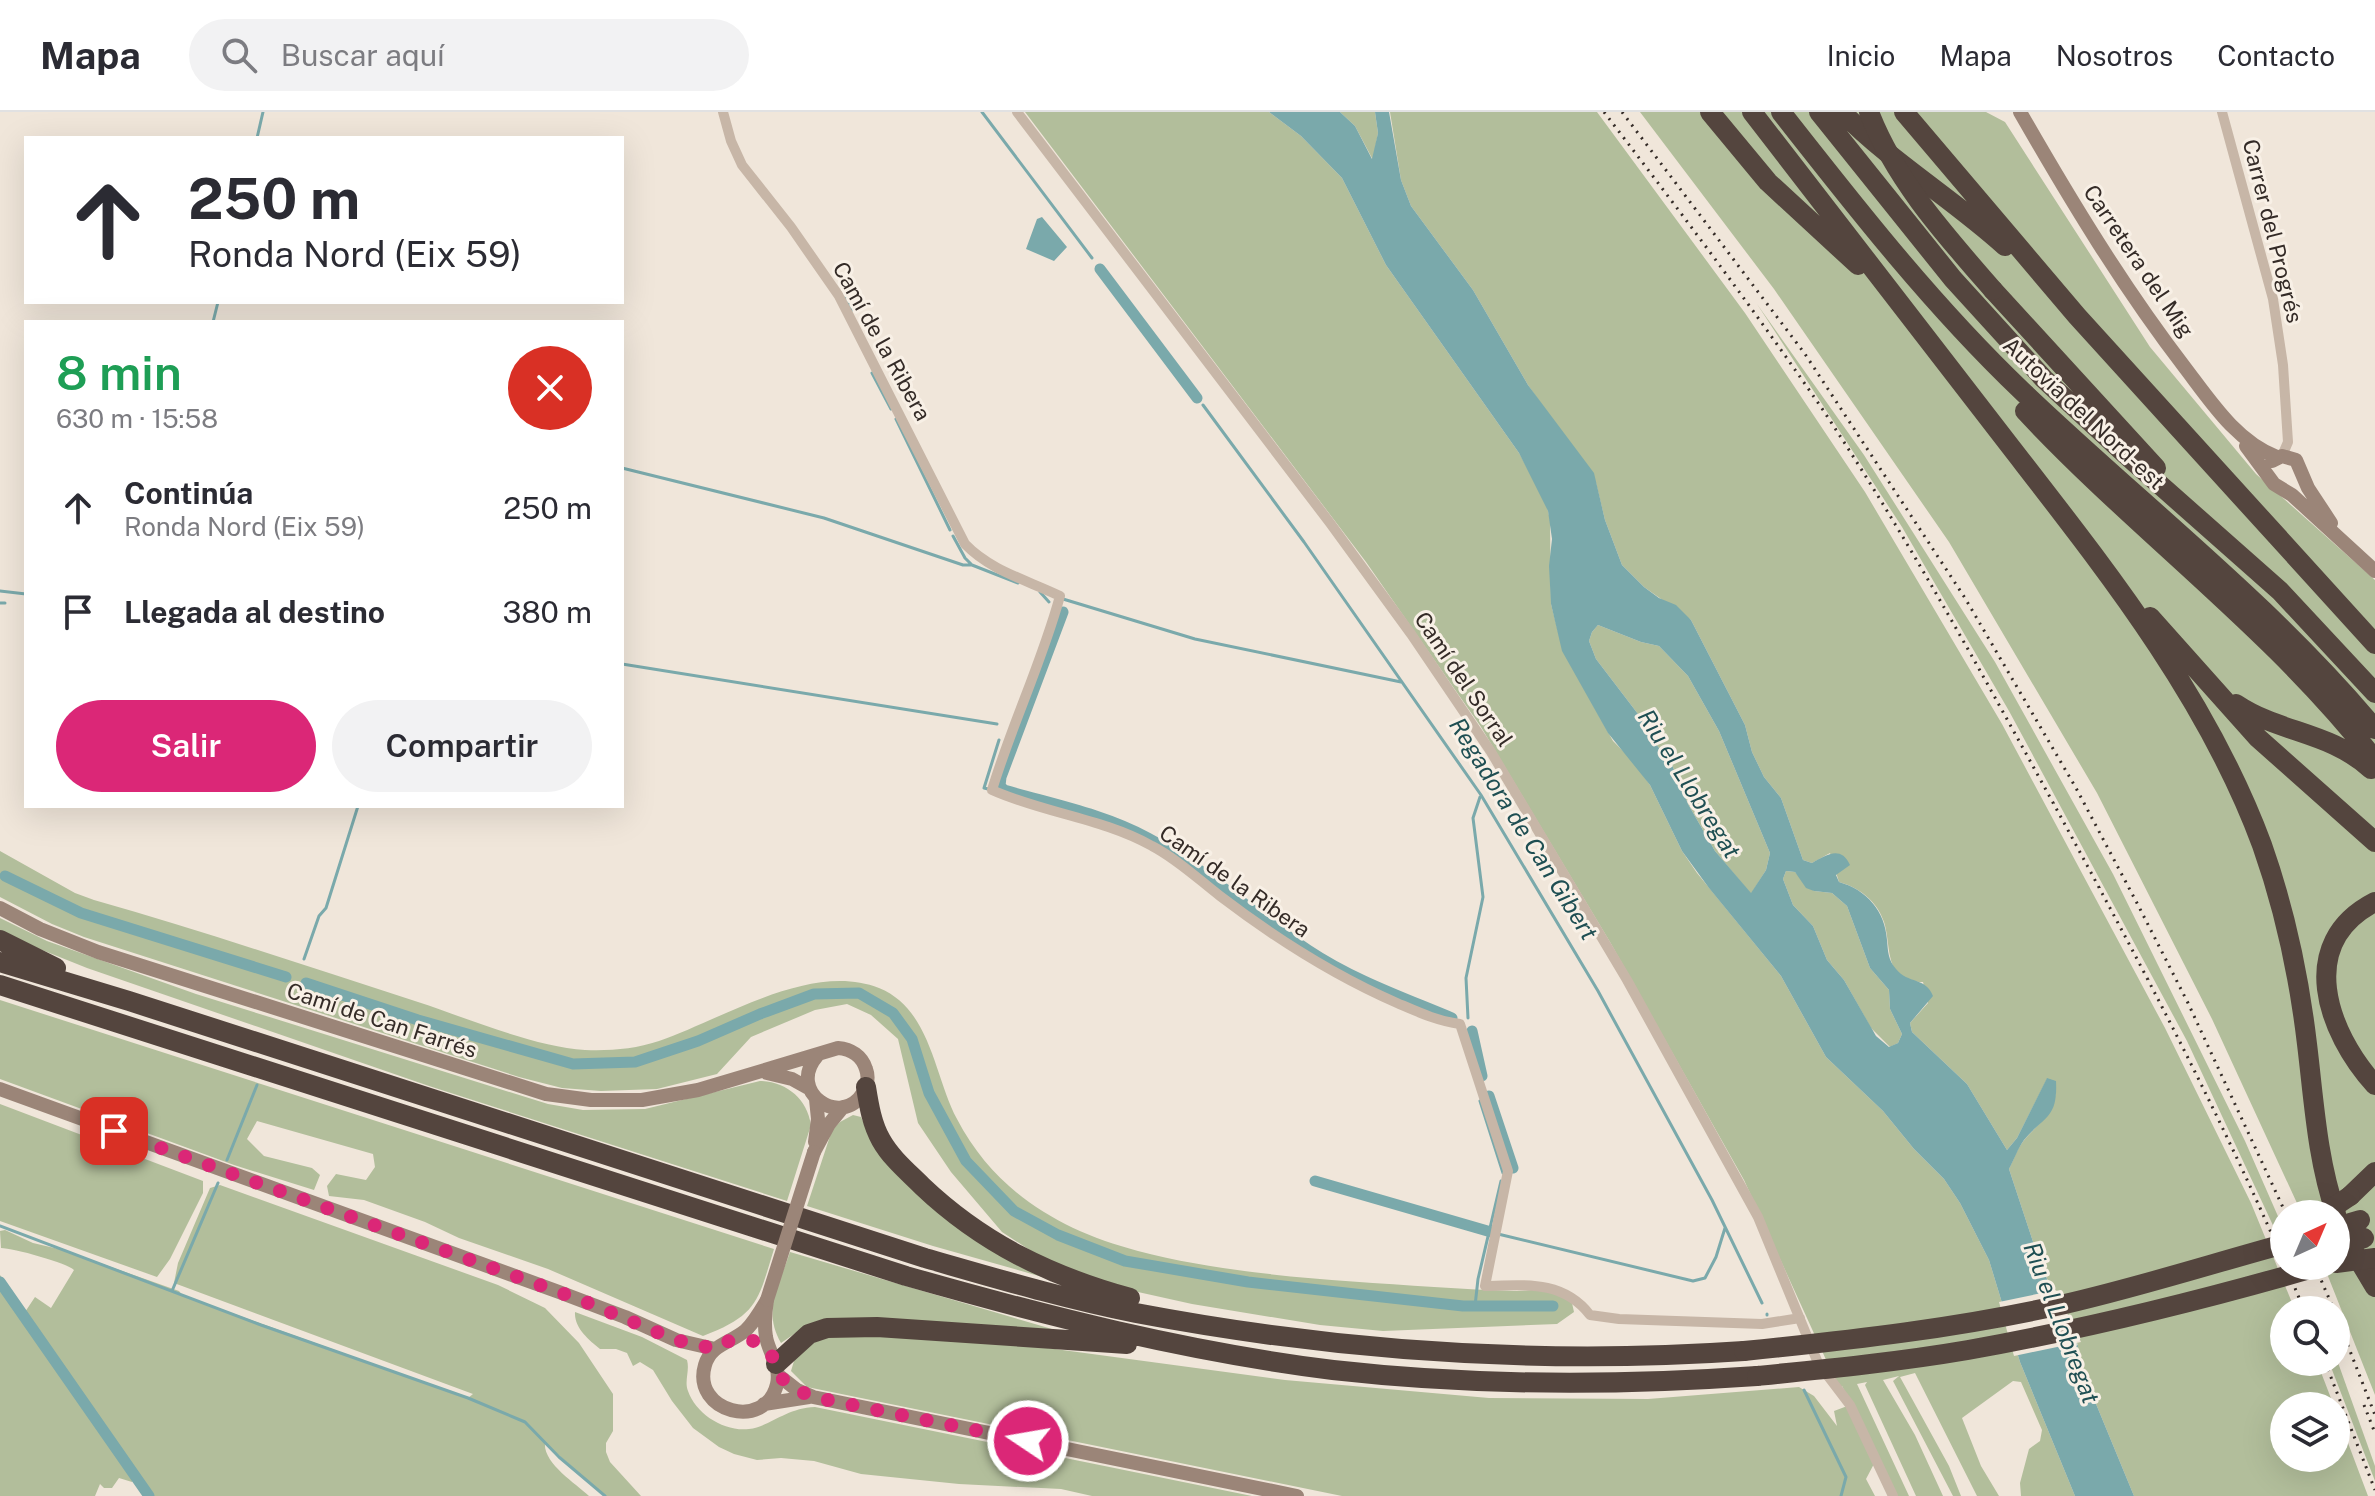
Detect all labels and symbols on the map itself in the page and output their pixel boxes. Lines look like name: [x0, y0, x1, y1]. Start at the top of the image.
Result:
street label: Carrer del Progrés: [2238, 136, 2308, 326]
street label: Carretera del Mig: [2078, 180, 2200, 342]
street label: Camí de la Ribera: [828, 257, 936, 425]
street label: Autovia del Nord-est: [1998, 332, 2170, 494]
street label: Camí del Sorral: [1409, 607, 1519, 751]
water label: Riu el Llobregat: [1633, 704, 1747, 863]
water label: Regadora de Can Gibert: [1444, 712, 1604, 945]
street label: Camí de la Ribera: [1155, 819, 1315, 943]
street label: Camí de Can Farrés: [284, 977, 480, 1063]
pin: [80, 1097, 148, 1165]
north arrow: [2270, 1200, 2350, 1280]
water label: Riu el Llobregat: [2018, 1238, 2106, 1407]
position arrow: [986, 1399, 1070, 1483]

